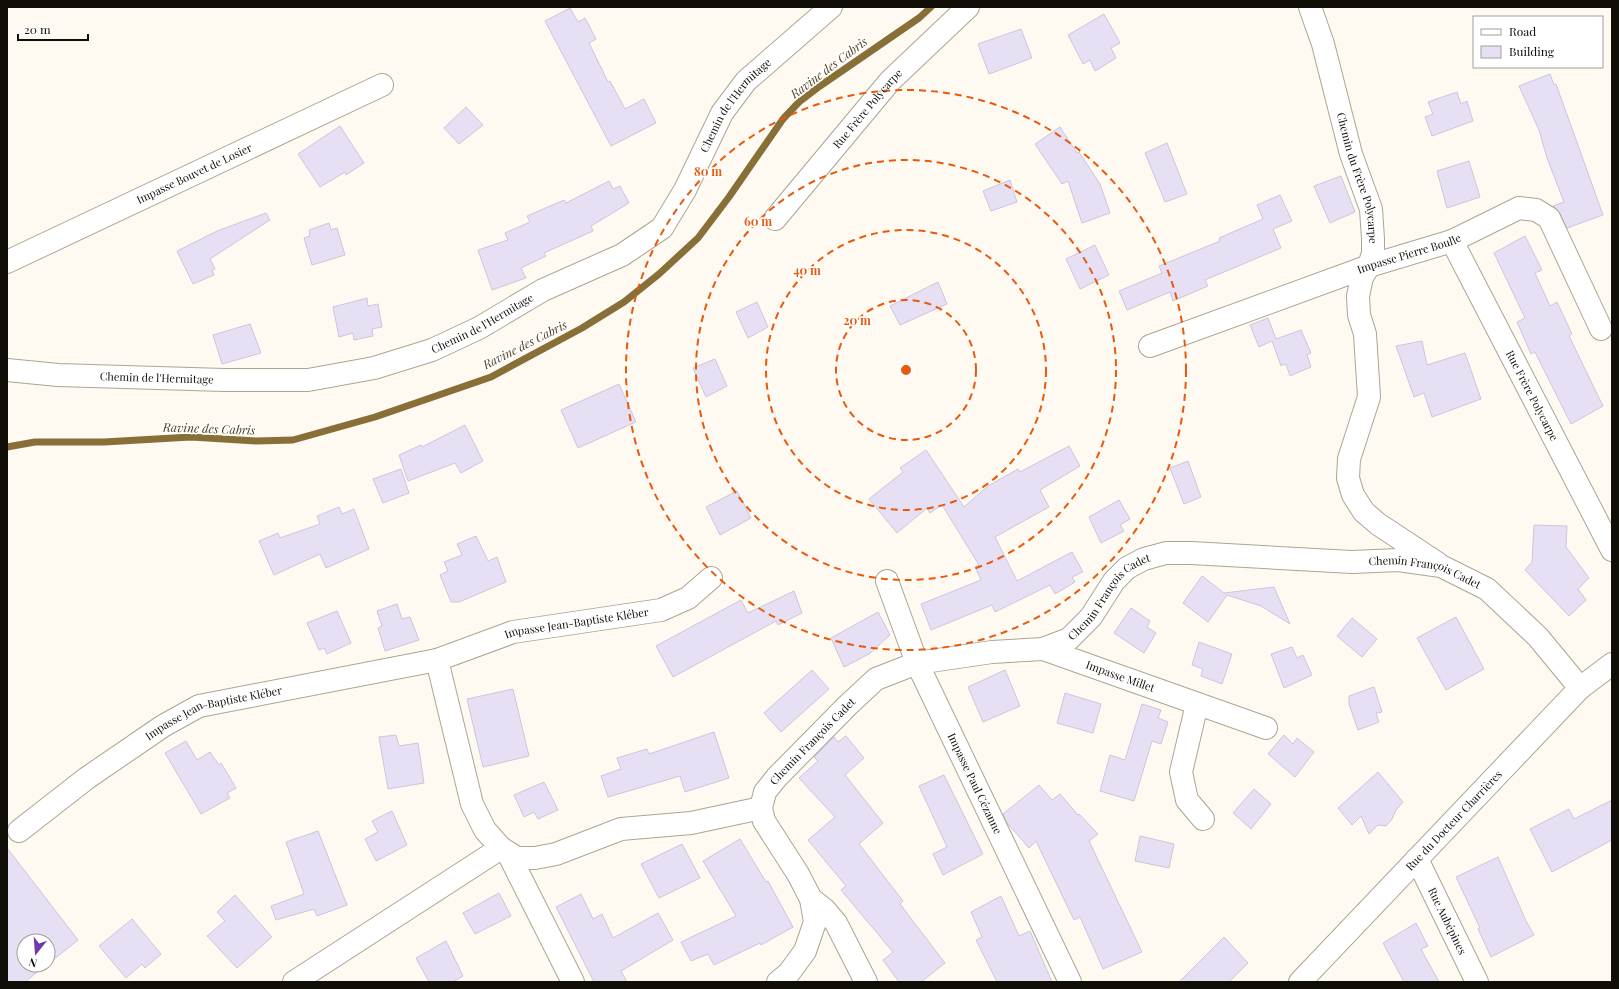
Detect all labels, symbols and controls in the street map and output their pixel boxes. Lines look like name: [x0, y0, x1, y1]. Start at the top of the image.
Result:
scale bar: [18, 16, 88, 42]
legend: [1473, 16, 1603, 68]
text: 20 m: [24, 21, 51, 37]
text: Road: [1509, 23, 1536, 39]
water label: Ravine des Cabris: [786, 33, 870, 102]
text: Building: [1509, 43, 1555, 59]
street label: Chemin de l'Hermitage: [696, 54, 774, 155]
street label: Rue Frère Polycarpe: [829, 65, 906, 151]
street label: Chemin du Frère Polycarpe: [1334, 111, 1381, 244]
street label: Impasse Bouvet de Losier: [134, 139, 254, 207]
text: 80 m: [694, 163, 722, 179]
text: 60 m: [744, 213, 772, 229]
street label: Impasse Pierre Boulle: [1355, 230, 1464, 277]
text: 40 m: [793, 262, 821, 278]
street label: Chemin de l'Hermitage: [429, 289, 536, 356]
text: 20 m: [843, 312, 871, 328]
water label: Ravine des Cabris: [479, 316, 570, 373]
street label: Rue Frère Polycarpe: [1503, 347, 1562, 444]
centre of rings: [899, 363, 913, 377]
street label: Chemin de l'Hermitage: [100, 368, 214, 387]
water label: Ravine des Cabris: [162, 418, 256, 438]
street label: Chemin François Cadet: [1064, 550, 1152, 643]
street label: Chemin François Cadet: [1368, 552, 1484, 592]
street label: Impasse Jean-Baptiste Kléber: [502, 604, 650, 642]
street label: Impasse Millet: [1084, 657, 1157, 695]
street label: Impasse Jean-Baptiste Kléber: [142, 682, 283, 743]
street label: Chemin François Cadet: [766, 694, 858, 788]
street label: Impasse Paul Cézanne: [945, 730, 1006, 837]
street label: Rue du Docteur Charrières: [1402, 767, 1505, 874]
street label: Rue Aubépines: [1425, 885, 1470, 957]
north arrow: [16, 933, 56, 973]
text: N: [27, 955, 39, 971]

